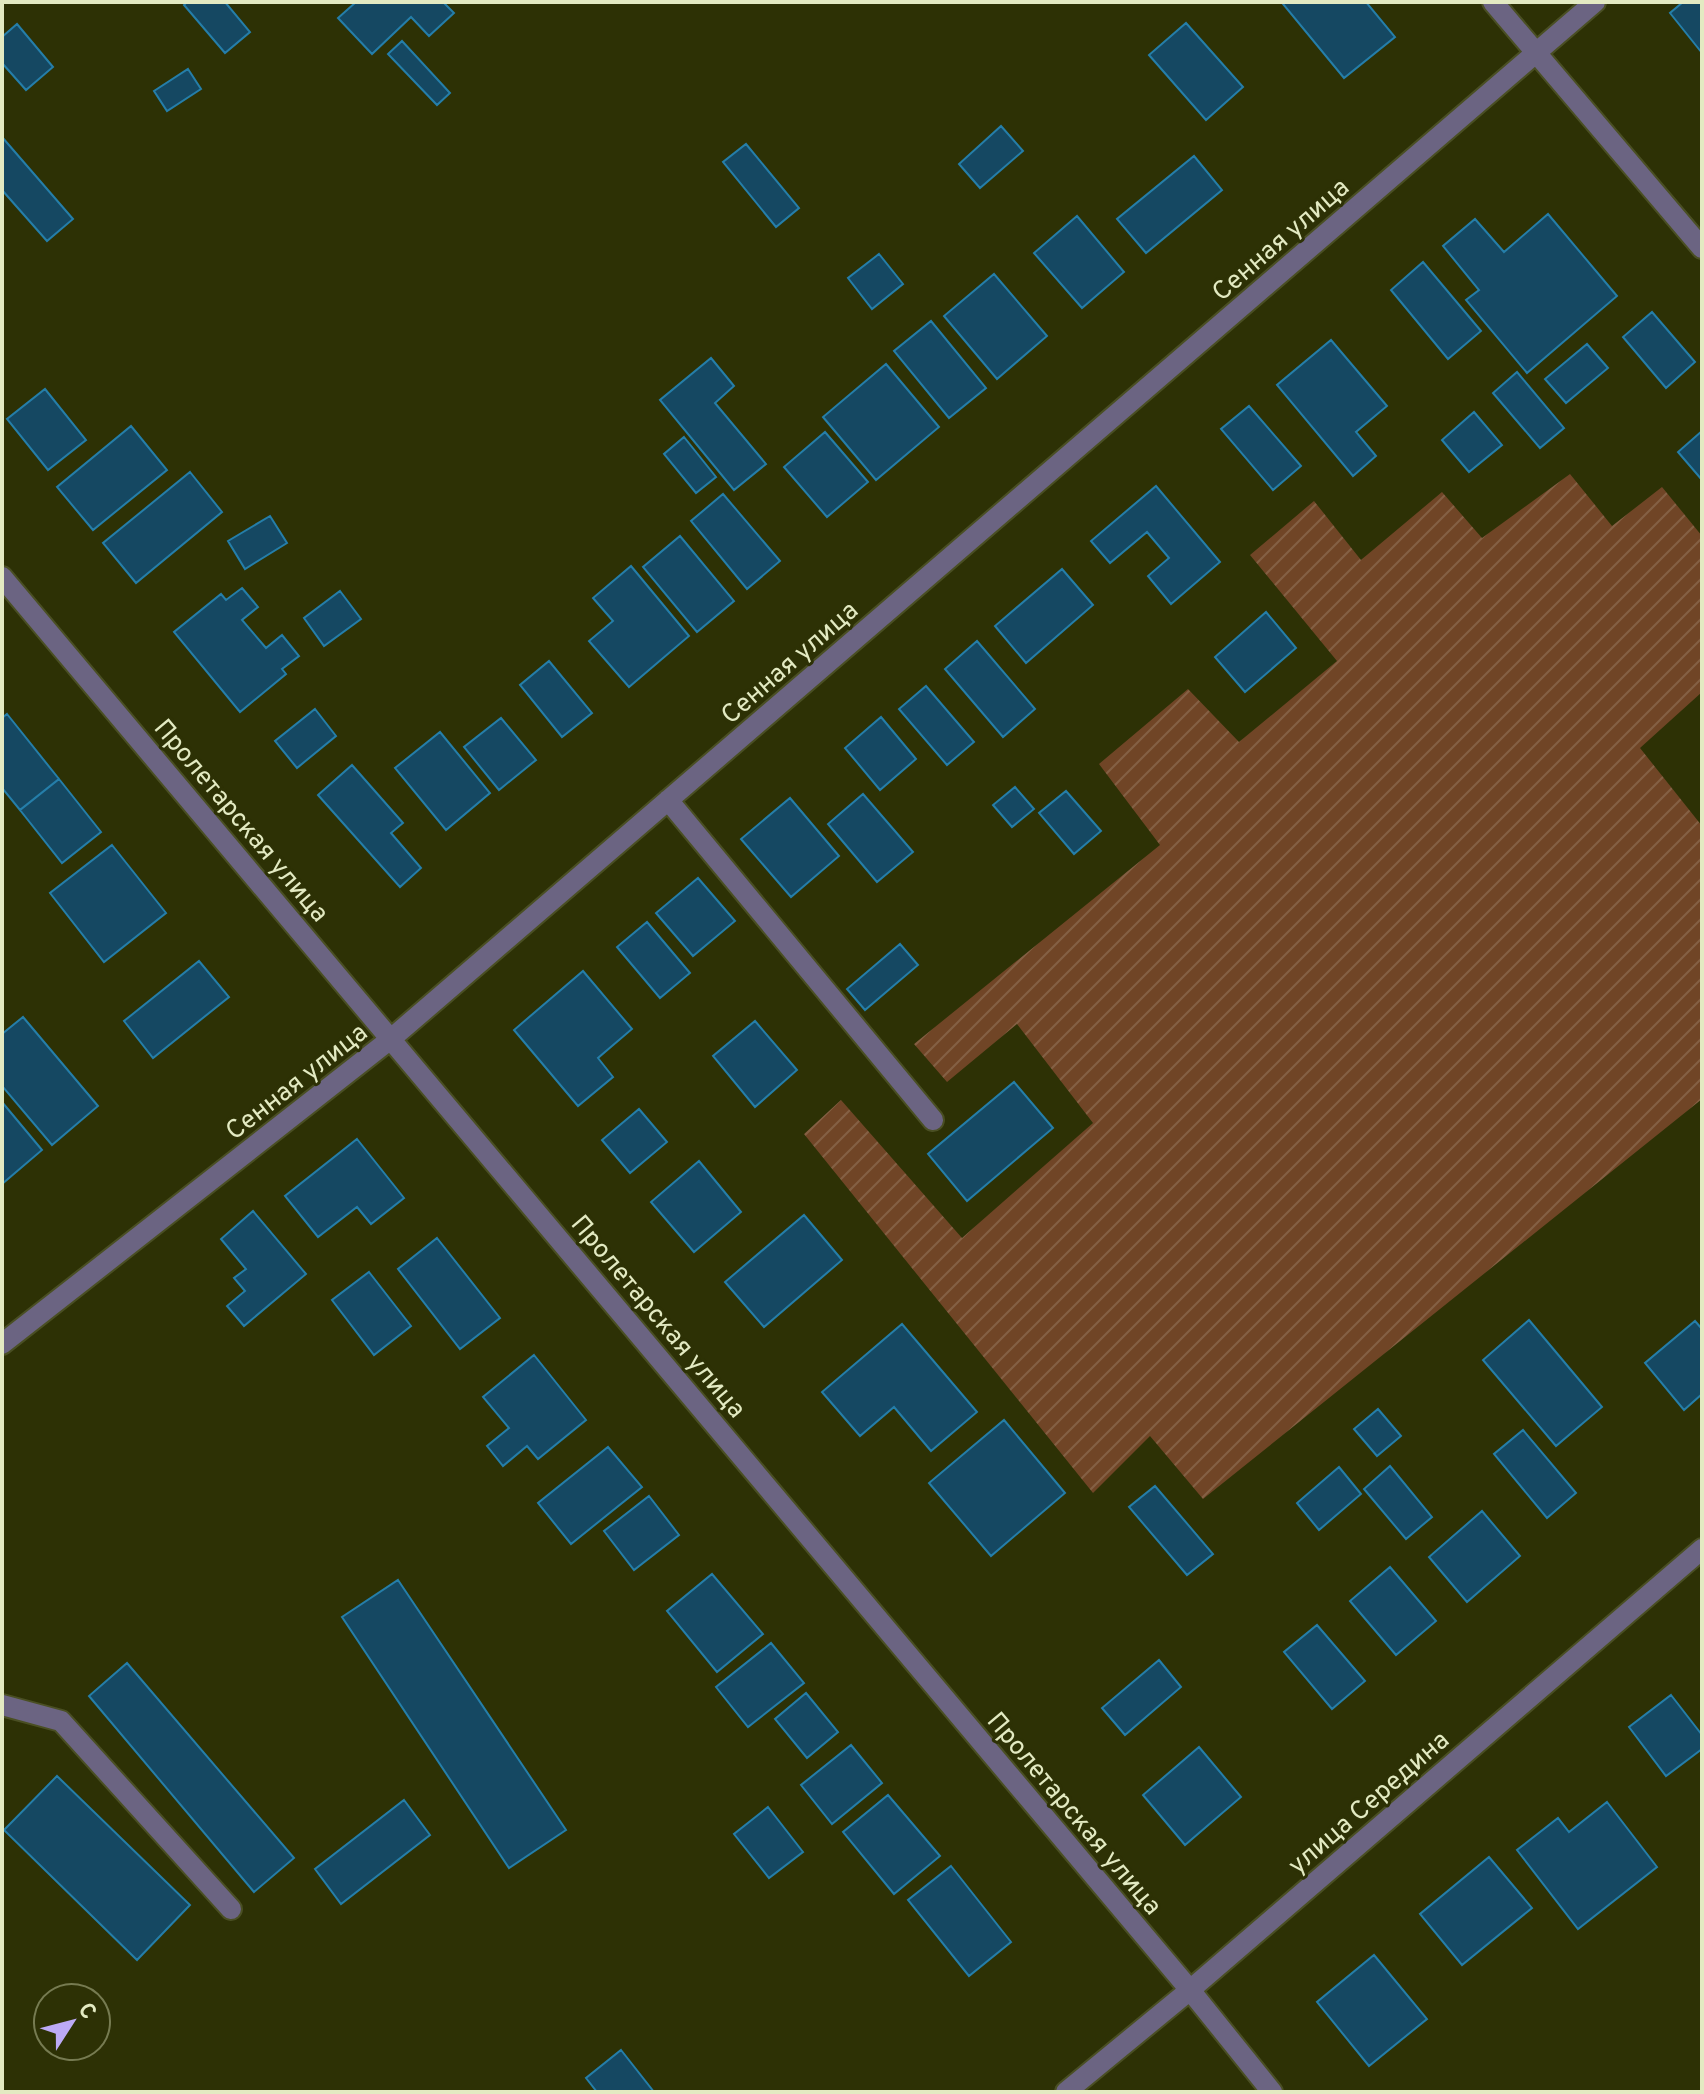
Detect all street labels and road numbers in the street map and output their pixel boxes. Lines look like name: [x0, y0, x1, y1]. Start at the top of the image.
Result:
street label: Сенная улица: [1206, 172, 1357, 310]
street label: Сенная улица: [715, 595, 866, 733]
street label: Пролетарская улица: [145, 713, 335, 930]
street label: Сенная улица: [220, 1017, 375, 1149]
street label: Пролетарская улица: [562, 1209, 752, 1426]
street label: Пролетарская улица: [978, 1706, 1168, 1923]
street label: улица Середина: [1282, 1725, 1457, 1883]

